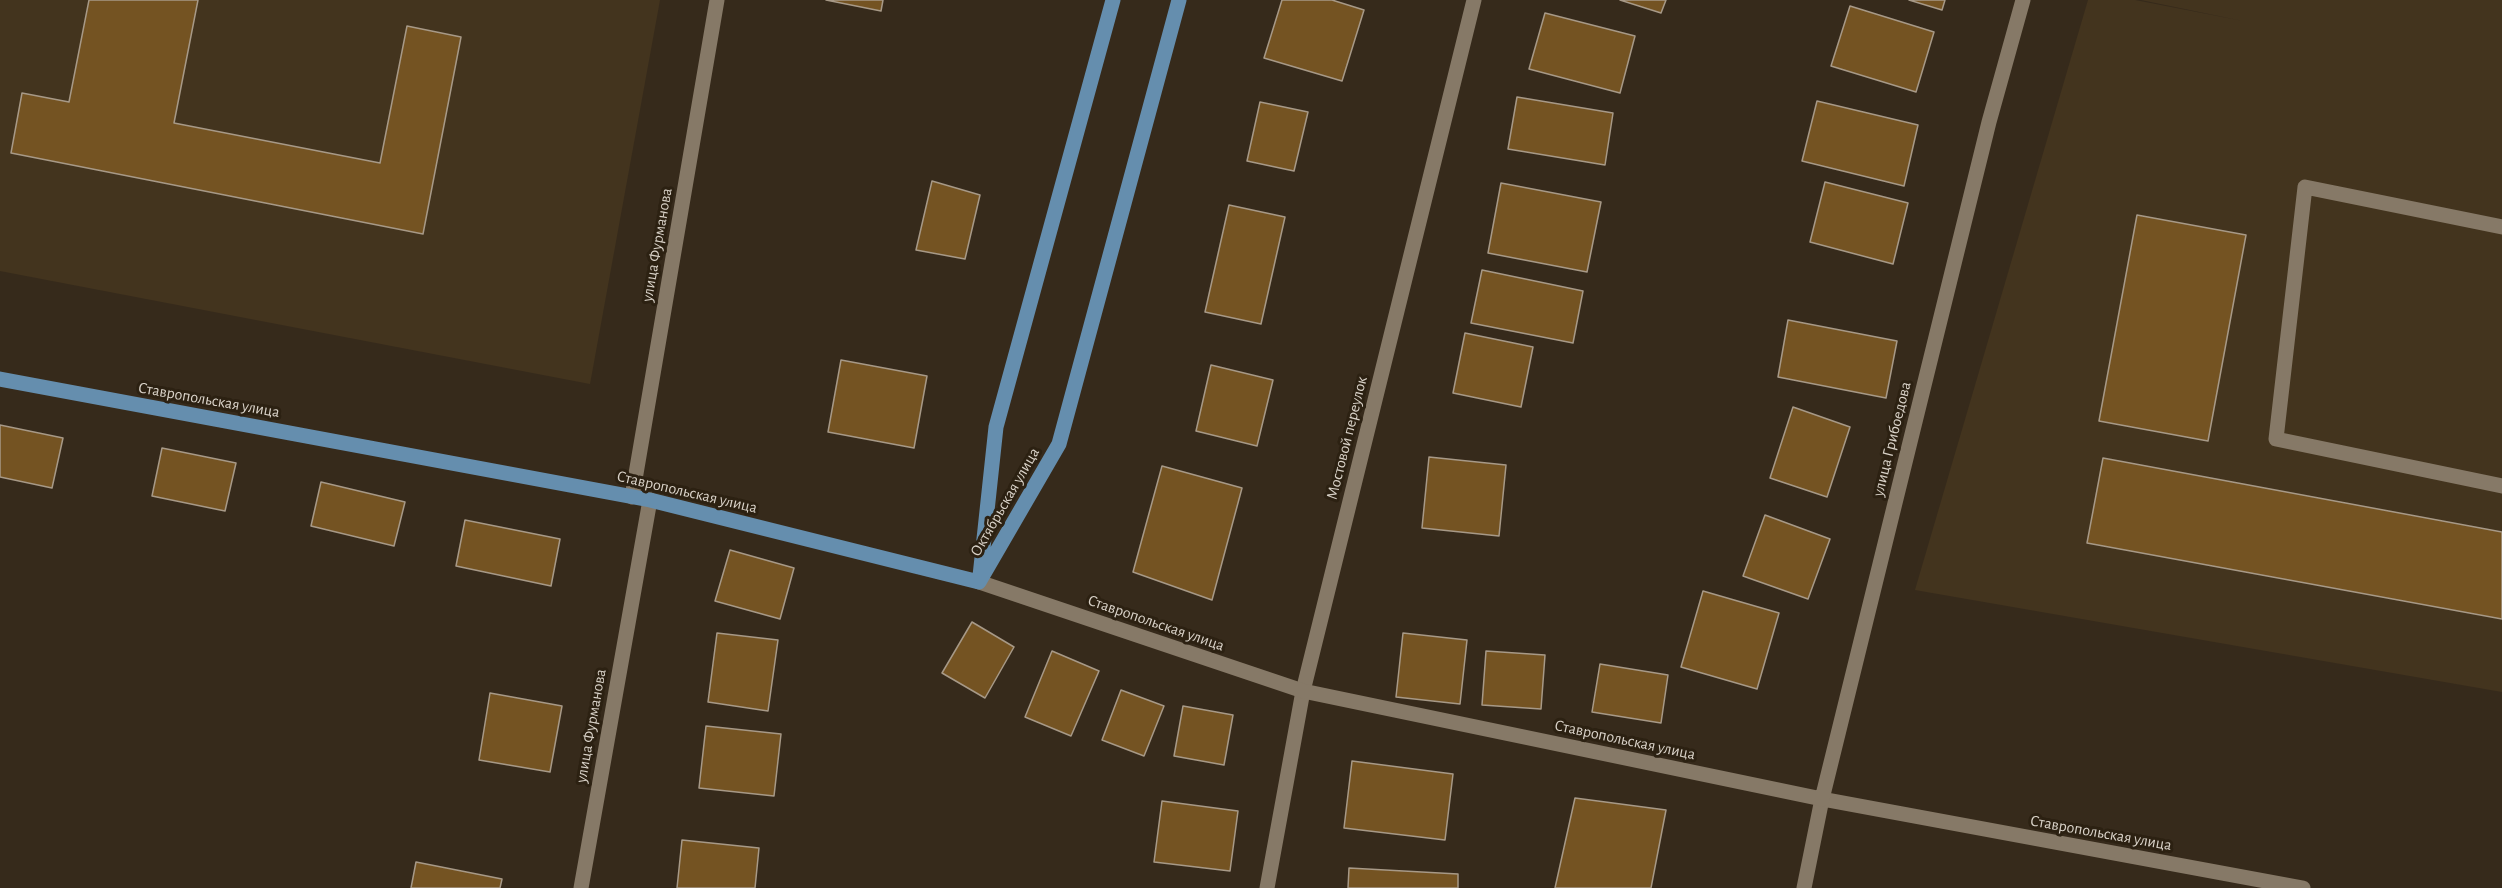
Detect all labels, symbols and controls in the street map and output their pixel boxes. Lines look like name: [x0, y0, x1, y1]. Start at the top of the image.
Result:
street label: улица Фурманова: [638, 187, 676, 303]
street label: Мостовой переулок: [1322, 374, 1372, 502]
street label: Ставропольская улица: [137, 378, 281, 422]
street label: улица Грибоедова: [1868, 380, 1916, 498]
street label: Октябрьская улица: [966, 444, 1044, 560]
street label: Ставропольская улица: [615, 467, 759, 517]
street label: Ставропольская улица: [1085, 591, 1227, 655]
street label: улица Фурманова: [572, 668, 610, 784]
street label: Ставропольская улица: [1553, 716, 1697, 764]
street label: Ставропольская улица: [2029, 811, 2173, 855]

